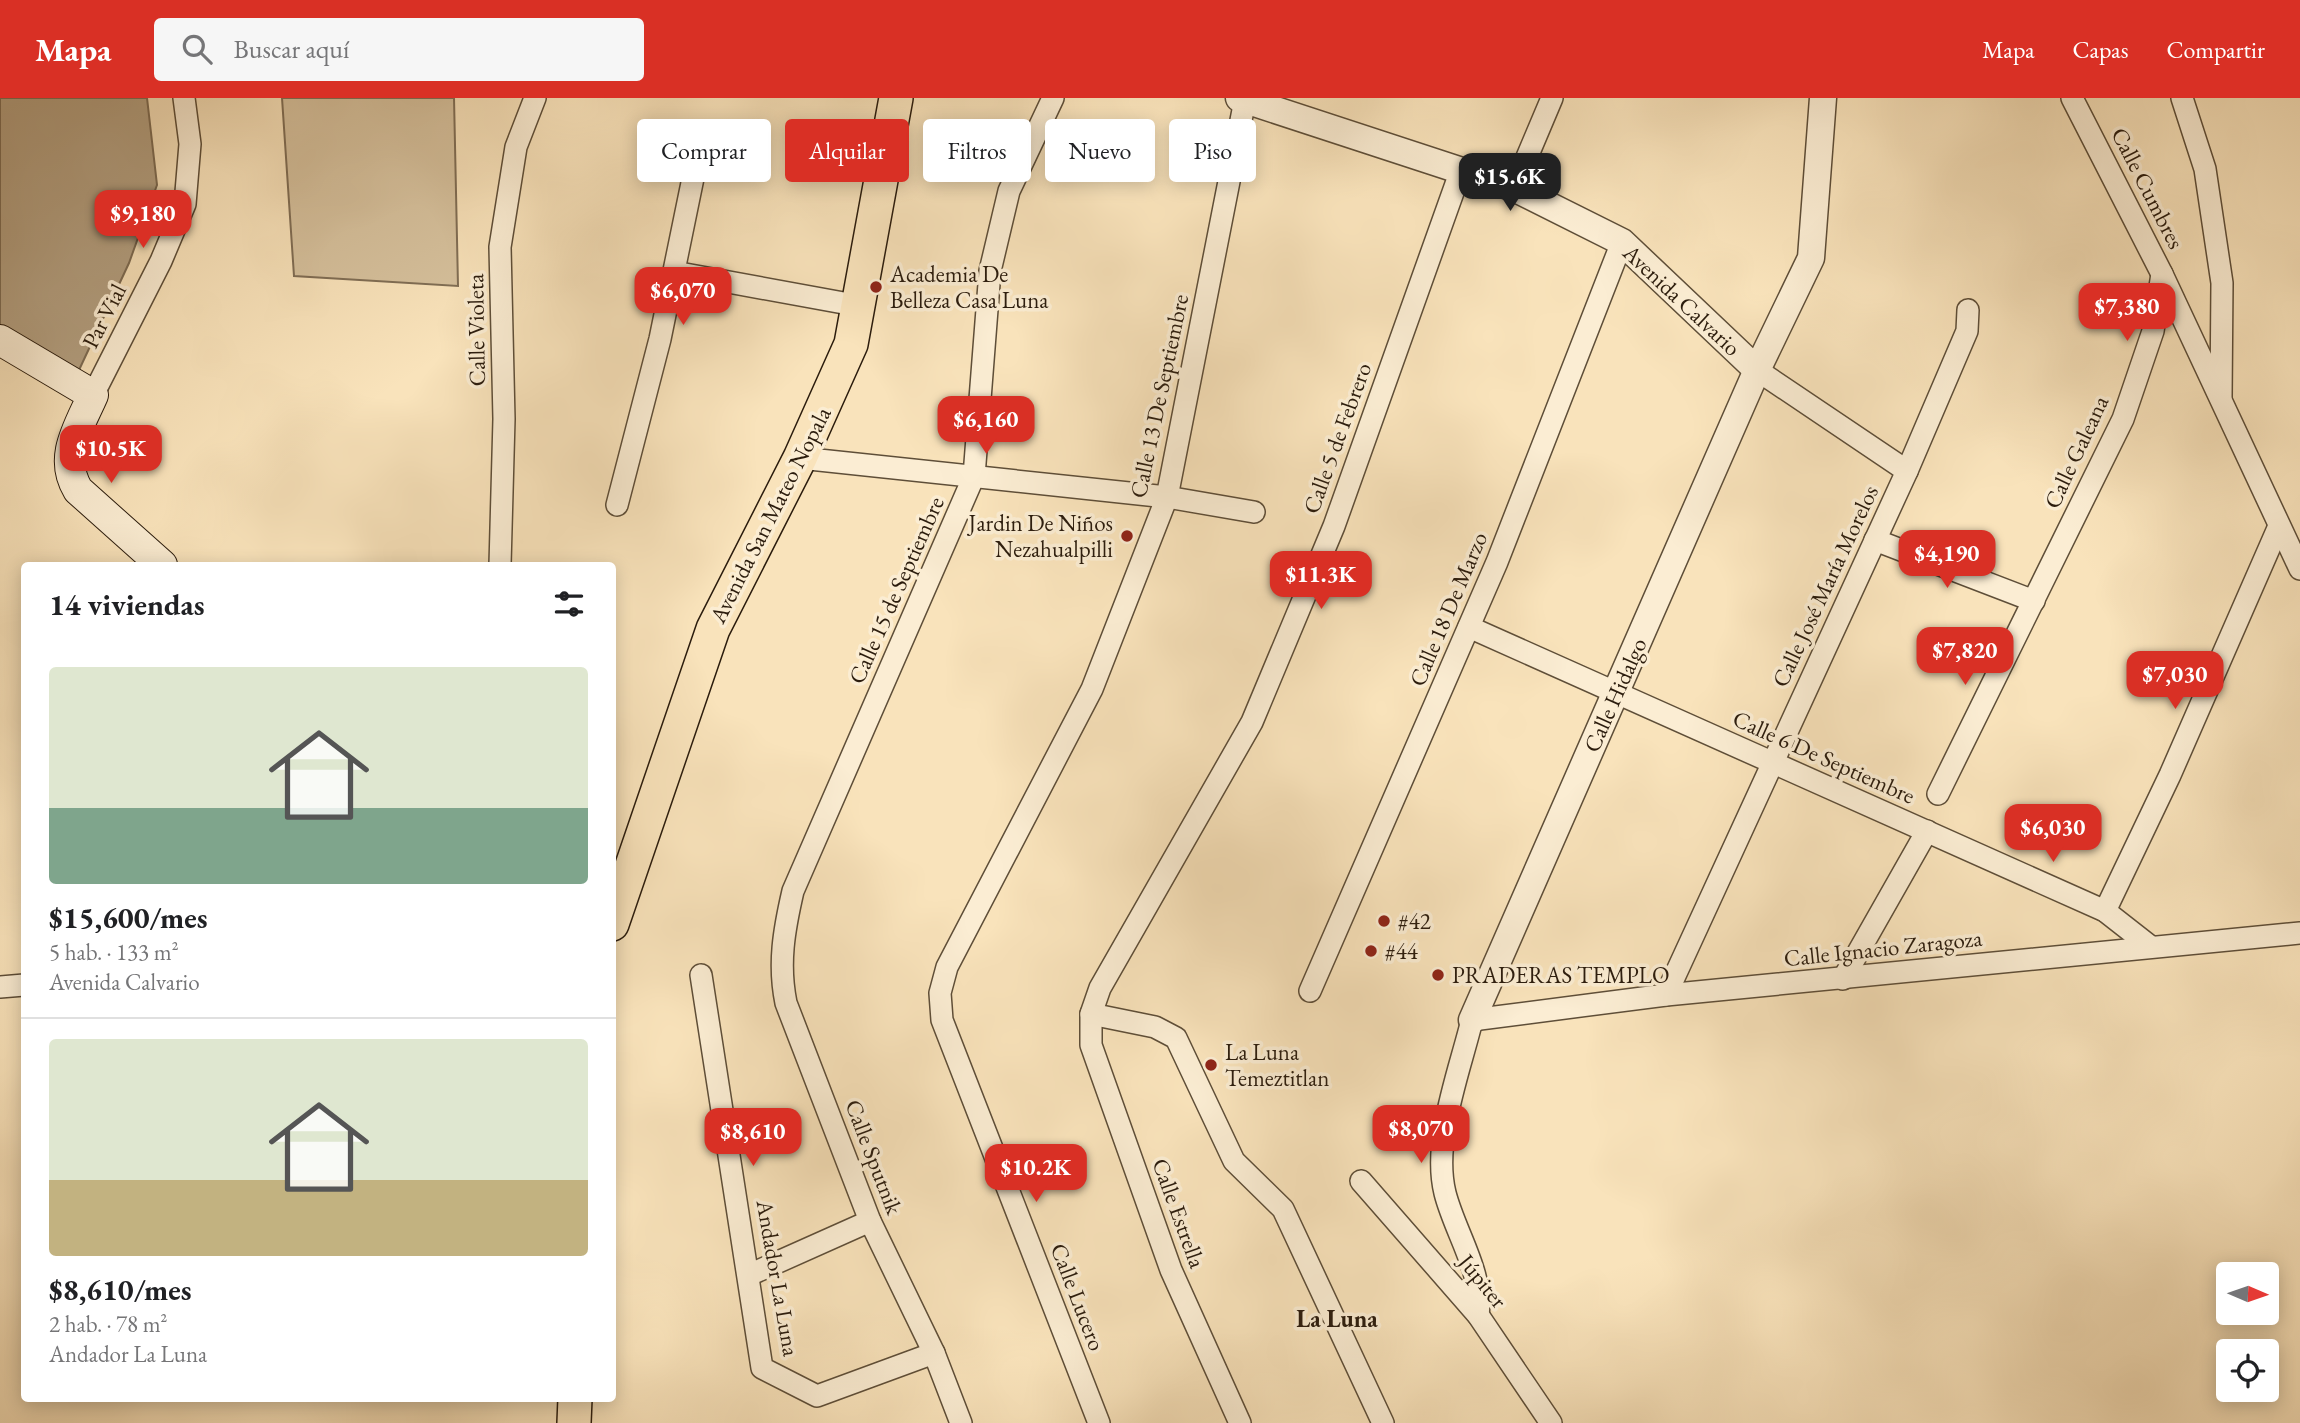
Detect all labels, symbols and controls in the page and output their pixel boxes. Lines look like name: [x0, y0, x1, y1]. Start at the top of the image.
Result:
search box: [154, 18, 644, 81]
text: Mapa: [35, 28, 112, 71]
icon: search: [178, 30, 216, 68]
text: Buscar aquí: [234, 32, 349, 66]
text: Mapa: [1982, 34, 2034, 65]
text: Capas: [2072, 34, 2128, 65]
text: Compartir: [2166, 34, 2265, 65]
chip: Comprar: [637, 119, 771, 182]
chip: Alquilar: [785, 119, 909, 182]
chip: Filtros: [923, 119, 1031, 182]
chip: Nuevo: [1045, 119, 1155, 182]
chip: Piso: [1169, 119, 1256, 182]
street label: Calle Cumbres: [2105, 122, 2191, 254]
pin: $15.6K: [1453, 153, 1567, 213]
text: $15.6K: [1475, 161, 1545, 191]
pin: $9,180: [86, 190, 200, 250]
text: $9,180: [111, 198, 175, 228]
street label: Avenida Calvario: [1616, 237, 1747, 362]
place label: Academia De Belleza Casa Luna: [889, 259, 1049, 315]
pin: $6,070: [626, 268, 740, 327]
street label: Calle Violeta: [460, 273, 492, 387]
text: $6,070: [651, 275, 715, 305]
street label: Par Vial: [75, 278, 133, 353]
marker: Academia De Belleza Casa Luna: [868, 279, 884, 295]
pin: $7,380: [2070, 284, 2184, 343]
street label: Calle 13 De Septiembre: [1123, 291, 1195, 501]
text: $7,380: [2095, 291, 2159, 321]
street label: Calle 5 de Febrero: [1296, 358, 1378, 518]
street label: Calle Galeana: [2037, 390, 2116, 513]
pin: $6,160: [929, 396, 1043, 456]
street label: Avenida San Mateo Nopala: [702, 401, 838, 629]
text: $6,160: [954, 404, 1018, 434]
pin: $10.5K: [54, 426, 168, 485]
text: $10.5K: [76, 433, 146, 463]
street label: Calle José María Morelos: [1765, 480, 1885, 692]
street label: Calle 15 de Septiembre: [841, 492, 951, 688]
place label: Jardin De Niños Nezahualpilli: [967, 508, 1113, 564]
street label: Calle 18 De Marzo: [1402, 527, 1494, 691]
marker: Jardin De Niños Nezahualpilli: [1119, 528, 1135, 544]
pin: $4,190: [1890, 531, 2004, 590]
text: $4,190: [1915, 538, 1979, 568]
pin: $11.3K: [1264, 552, 1378, 611]
text: $11.3K: [1286, 559, 1356, 589]
text: 14 viviendas: [49, 585, 205, 624]
icon: filters: [550, 585, 588, 623]
pin: $7,820: [1908, 628, 2022, 687]
street label: Calle Hidalgo: [1576, 633, 1654, 757]
text: $7,820: [1933, 635, 1997, 665]
pin: $7,030: [2118, 652, 2232, 711]
text: $7,030: [2143, 659, 2207, 689]
street label: Calle 6 De Septiembre: [1728, 703, 1920, 811]
icon: home: [256, 712, 382, 838]
pin: $6,030: [1996, 804, 2110, 864]
text: $6,030: [2021, 812, 2085, 842]
text: $15,600/mes: [49, 898, 207, 937]
place label: #42: [1398, 906, 1431, 936]
marker: #42: [1376, 913, 1392, 929]
street label: Calle Ignacio Zaragoza: [1782, 923, 1984, 973]
place label: #44: [1385, 936, 1419, 966]
text: 5 hab. · 133 m²: [49, 937, 179, 967]
marker: #44: [1363, 943, 1379, 959]
place label: PRADERAS TEMPLO: [1452, 960, 1670, 990]
text: Avenida Calvario: [49, 967, 200, 997]
marker: PRADERAS TEMPLO: [1430, 967, 1446, 983]
place label: La Luna Temeztitlan: [1225, 1037, 1329, 1093]
marker: La Luna Temeztitlan: [1203, 1057, 1219, 1073]
icon: home: [256, 1084, 382, 1210]
street label: Calle Sputnik: [838, 1095, 910, 1220]
pin: $8,070: [1364, 1105, 1478, 1165]
pin: $8,610: [696, 1108, 810, 1168]
text: $8,070: [1389, 1113, 1453, 1143]
text: $8,610: [721, 1116, 785, 1146]
pin: $10.2K: [979, 1144, 1093, 1204]
text: $10.2K: [1001, 1152, 1071, 1182]
street label: Calle Estrella: [1145, 1154, 1213, 1273]
street label: Andador La Luna: [749, 1196, 807, 1359]
street label: Calle Lucero: [1044, 1239, 1112, 1355]
street label: Júpiter: [1451, 1246, 1514, 1315]
north arrow: [2216, 1262, 2278, 1325]
map controls: [2216, 1262, 2279, 1402]
text: $8,610/mes: [49, 1270, 192, 1309]
district label: La Luna: [1296, 1303, 1378, 1334]
text: 2 hab. · 78 m²: [49, 1309, 168, 1339]
text: Andador La Luna: [49, 1339, 207, 1369]
button: locate: [2216, 1339, 2279, 1402]

